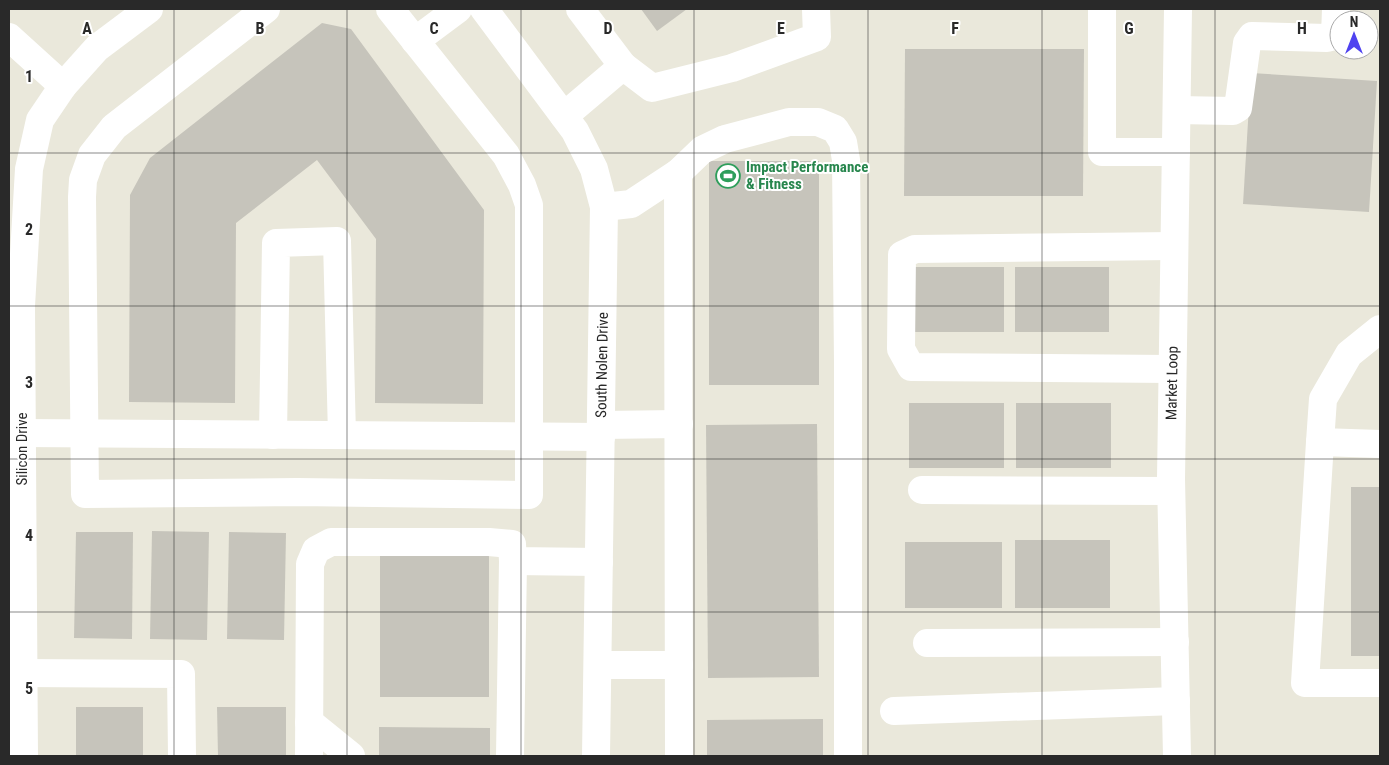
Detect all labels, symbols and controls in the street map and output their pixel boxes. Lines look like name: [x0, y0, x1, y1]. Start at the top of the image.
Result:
north arrow: [1329, 10, 1379, 60]
text: N: [1350, 14, 1358, 30]
text: A: [82, 19, 92, 38]
text: B: [256, 19, 265, 38]
text: C: [429, 19, 439, 38]
text: D: [603, 19, 613, 38]
text: E: [777, 19, 785, 38]
text: F: [951, 19, 959, 38]
text: G: [1124, 19, 1134, 38]
text: H: [1297, 19, 1307, 38]
text: 1: [25, 67, 33, 86]
place label: Impact Performance & Fitness: [746, 158, 868, 193]
sports icon: Impact Performance & Fitness: [715, 163, 741, 189]
text: 2: [25, 220, 33, 239]
street label: South Nolen Drive: [592, 312, 612, 418]
street label: Market Loop: [1162, 346, 1182, 420]
text: 3: [25, 373, 33, 392]
street label: Silicon Drive: [13, 412, 31, 486]
text: 4: [25, 526, 33, 545]
text: 5: [25, 679, 33, 698]

